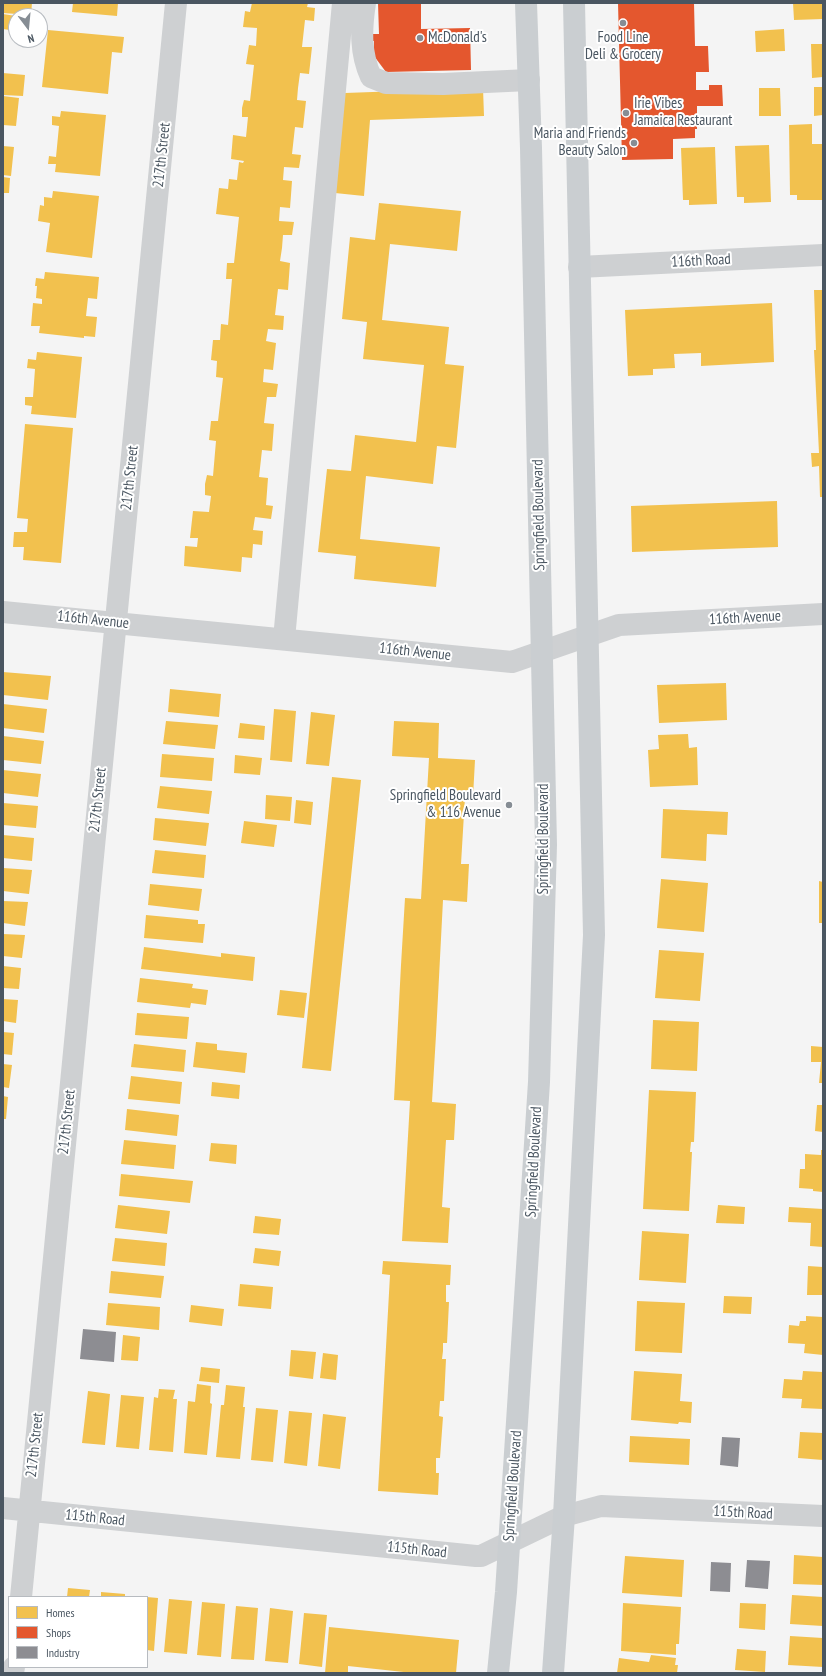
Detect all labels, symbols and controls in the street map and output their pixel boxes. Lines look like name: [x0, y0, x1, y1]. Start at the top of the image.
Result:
north arrow: [8, 8, 48, 48]
marker: Food Line Deli & Grocery: [618, 18, 628, 28]
place label: McDonald's: [428, 29, 487, 47]
place label: Food Line Deli & Grocery: [585, 29, 661, 64]
text: N: [26, 31, 36, 46]
marker: McDonald's: [415, 33, 425, 43]
place label: Irie Vibes Jamaica Restaurant: [634, 95, 732, 130]
marker: Irie Vibes Jamaica Restaurant: [621, 108, 631, 118]
street label: 217th Street: [150, 122, 174, 188]
place label: Maria and Friends Beauty Salon: [534, 125, 626, 160]
marker: Maria and Friends Beauty Salon: [629, 138, 639, 148]
street label: 116th Road: [671, 250, 731, 272]
street label: 217th Street: [118, 445, 142, 511]
street label: Springfield Boulevard: [529, 459, 549, 571]
street label: 116th Avenue: [56, 607, 130, 633]
street label: 116th Avenue: [709, 607, 781, 629]
street label: 116th Avenue: [378, 639, 452, 665]
street label: 217th Street: [86, 767, 110, 833]
street label: Springfield Boulevard: [535, 783, 553, 895]
place label: Springfield Boulevard & 116 Avenue: [390, 787, 501, 822]
marker: Springfield Boulevard & 116 Avenue: [504, 800, 514, 810]
street label: 217th Street: [55, 1089, 79, 1155]
street label: Springfield Boulevard: [522, 1106, 546, 1218]
street label: 217th Street: [23, 1412, 47, 1478]
street label: Springfield Boulevard: [500, 1430, 526, 1542]
street label: 115th Road: [713, 1502, 773, 1524]
street label: 115th Road: [64, 1506, 126, 1530]
street label: 115th Road: [386, 1538, 448, 1562]
legend: [8, 1596, 148, 1668]
text: Homes: [46, 1605, 74, 1620]
text: Shops: [46, 1625, 71, 1640]
text: Industry: [46, 1645, 80, 1660]

